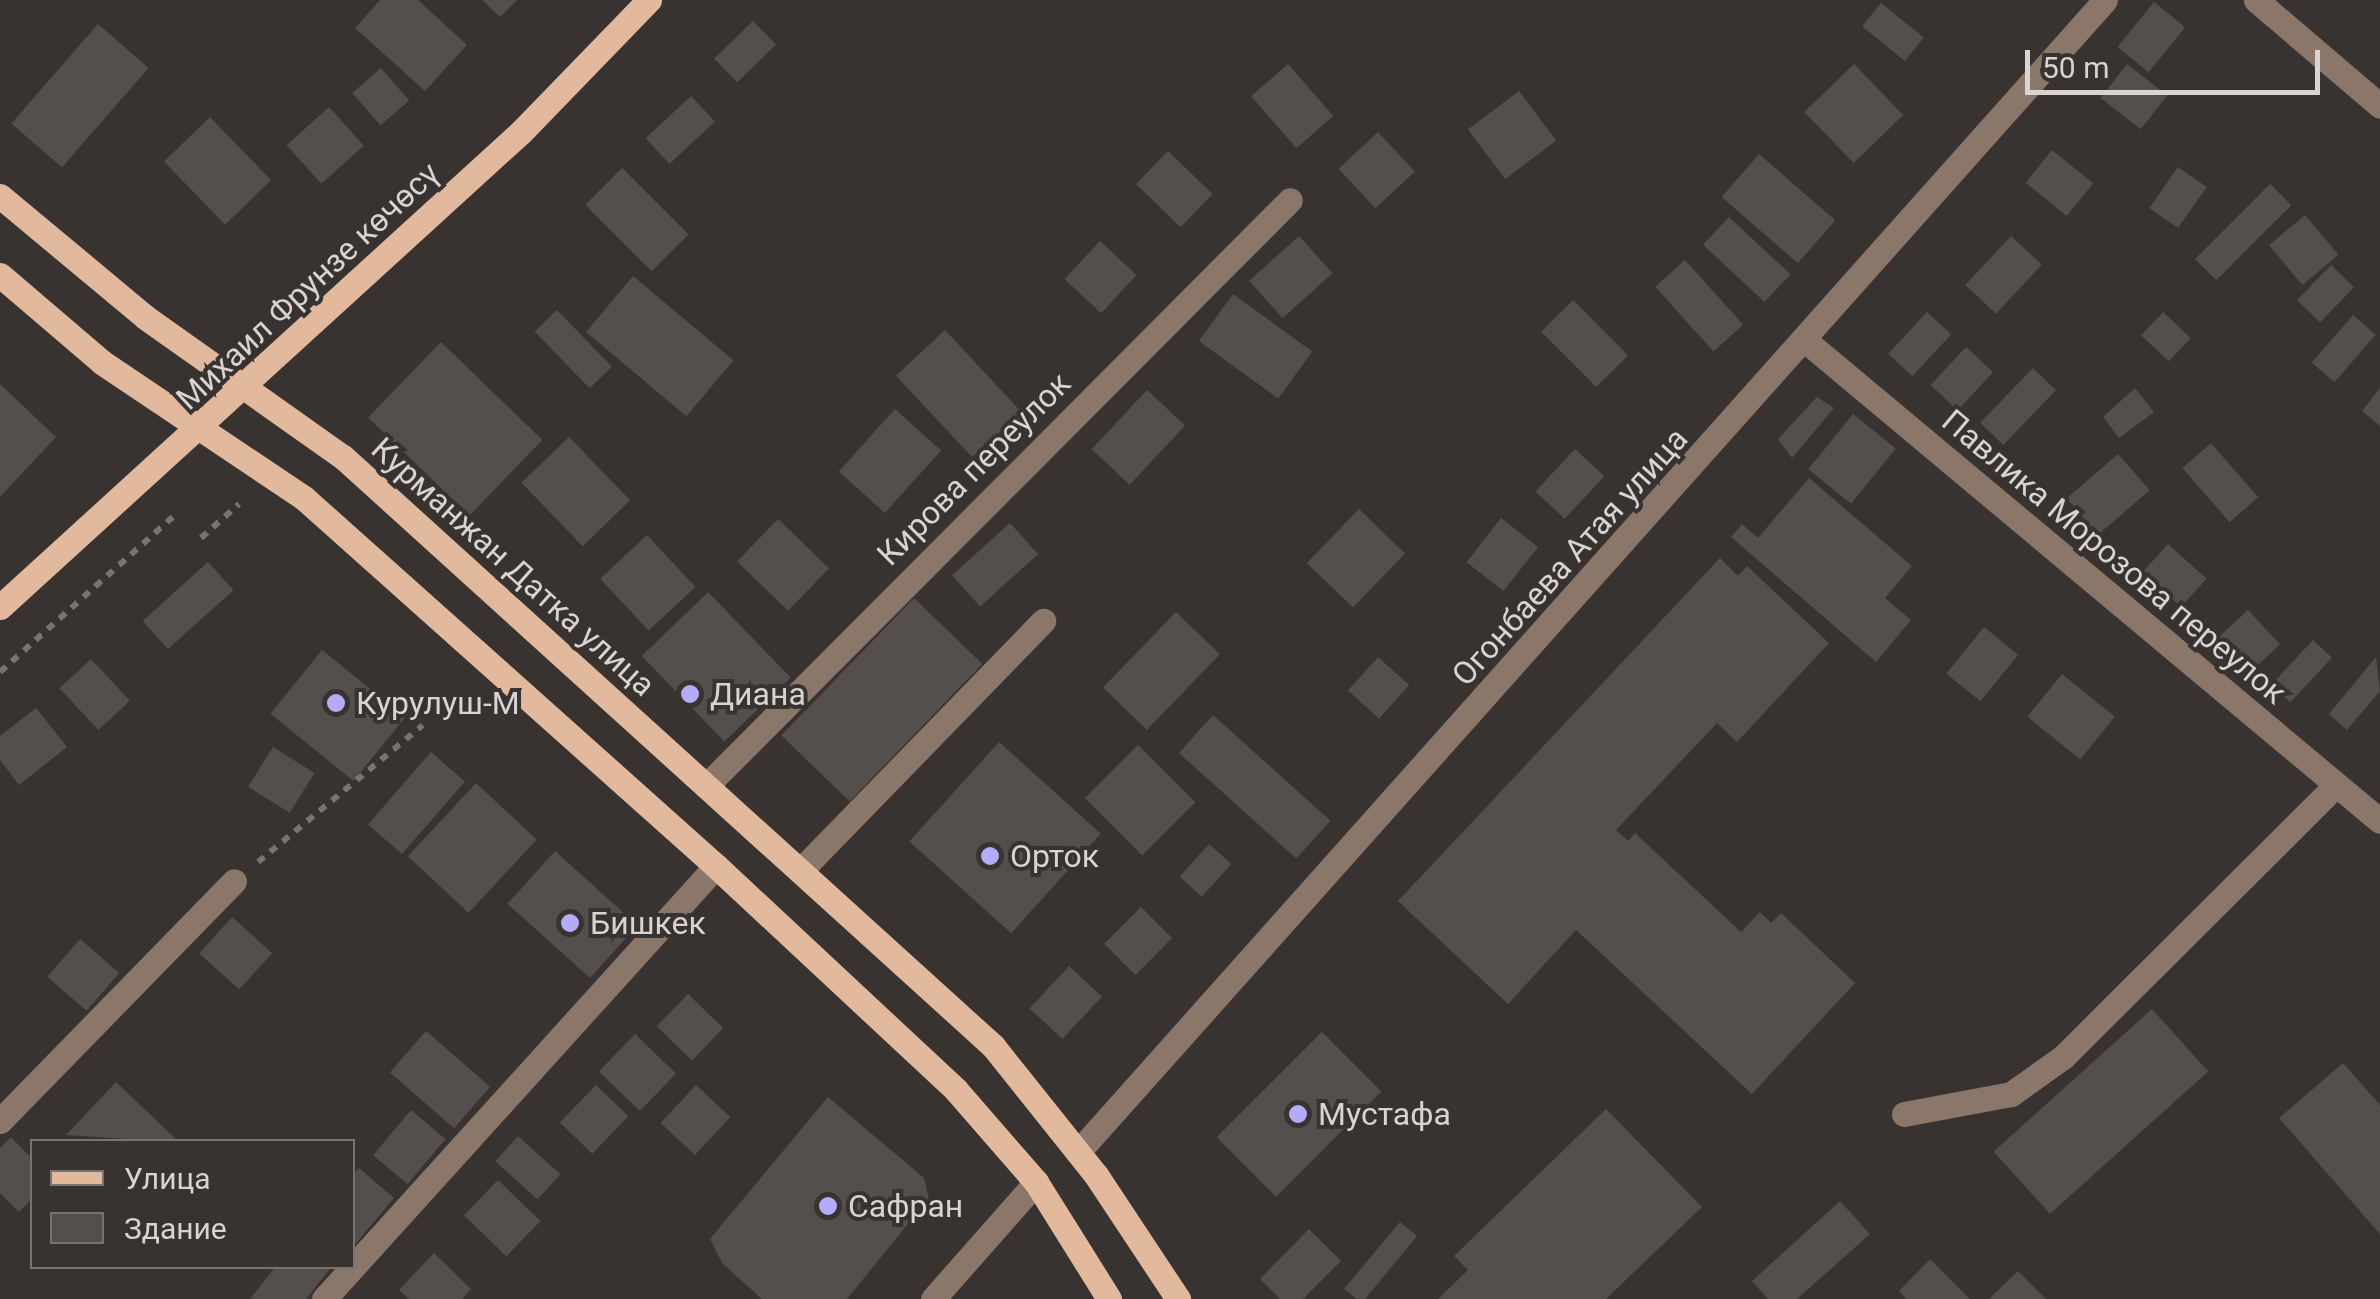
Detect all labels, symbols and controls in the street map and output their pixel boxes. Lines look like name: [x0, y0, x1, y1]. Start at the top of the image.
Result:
scale bar: [2030, 30, 2325, 92]
text: 50 m: [2042, 50, 2109, 85]
street label: Михаил Фрунзе көчөсү: [169, 154, 447, 418]
street label: Кирова переулок: [869, 364, 1079, 574]
street label: Павлика Морозова переулок: [1934, 402, 2294, 712]
street label: Огонбаева Атая улица: [1444, 420, 1696, 694]
street label: Курманжан Датка улица: [363, 430, 663, 704]
place label: Диана: [710, 675, 806, 713]
marker: Диана: [679, 683, 701, 705]
place label: Курулуш-М: [356, 684, 520, 722]
marker: Курулуш-М: [325, 692, 347, 714]
place label: Орток: [1010, 837, 1099, 875]
marker: Орток: [979, 845, 1001, 867]
place label: Бишкек: [590, 904, 706, 942]
marker: Бишкек: [559, 912, 581, 934]
place label: Мустафа: [1318, 1095, 1451, 1133]
marker: Мустафа: [1287, 1103, 1309, 1125]
legend: [30, 1139, 355, 1269]
text: Улица: [124, 1161, 211, 1196]
place label: Сафран: [848, 1187, 963, 1225]
marker: Сафран: [817, 1195, 839, 1217]
text: Здание: [124, 1211, 227, 1246]

